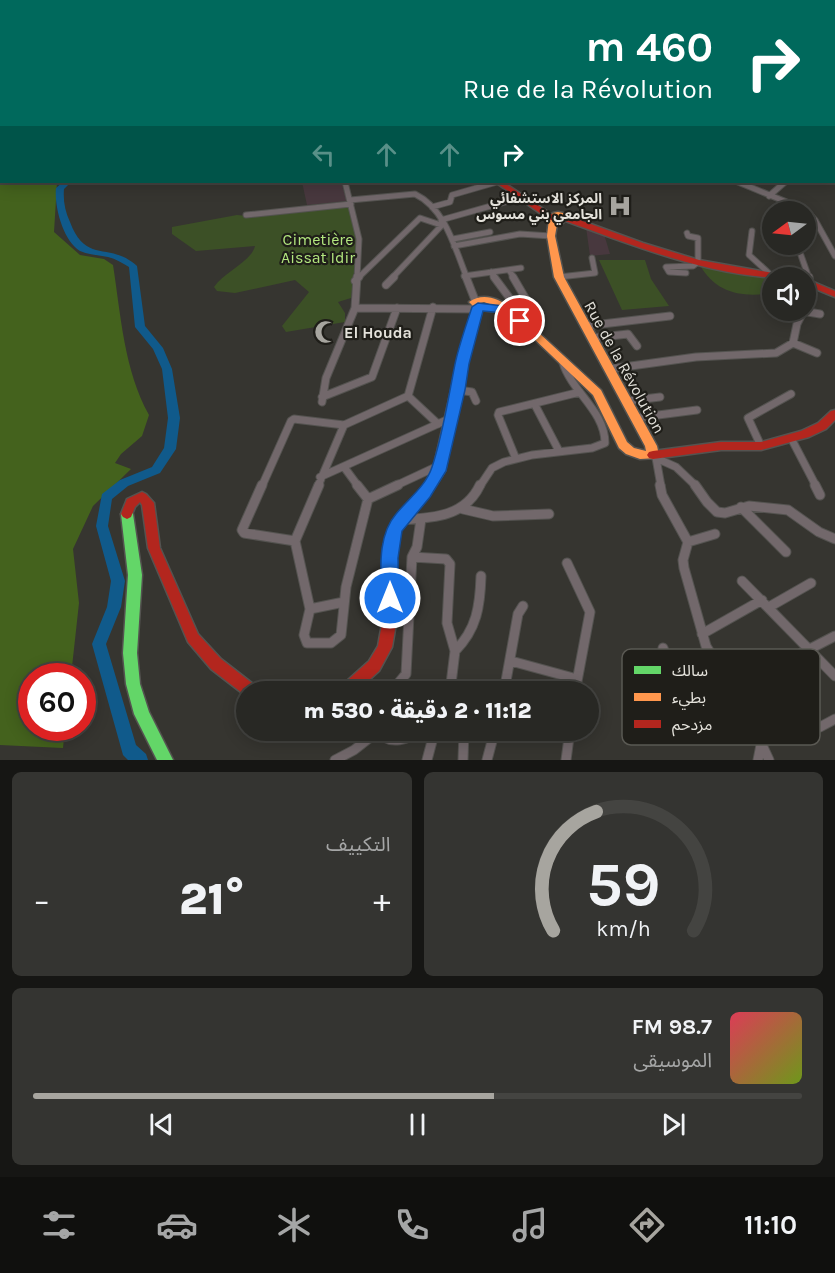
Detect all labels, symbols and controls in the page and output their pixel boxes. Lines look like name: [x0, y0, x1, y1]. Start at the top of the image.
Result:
text: 460 m: [585, 22, 713, 72]
icon: right: [734, 24, 812, 102]
text: Rue de la Révolution: [463, 73, 713, 105]
icon: left: [307, 138, 340, 171]
icon: ahead: [370, 138, 403, 171]
icon: ahead: [433, 138, 466, 171]
icon: right: [496, 138, 529, 171]
place label: المركز الاستشفائي الجامعي بني مسوس: [476, 190, 602, 225]
hospital icon: المركز الاستشفائي الجامعي بني مسوس: [607, 193, 633, 219]
north arrow: [762, 201, 816, 255]
map controls: [762, 201, 816, 321]
park label: Cimetière Aissat Idir: [281, 230, 355, 267]
button: sound: [762, 267, 816, 321]
pin: [494, 295, 545, 346]
street label: Rue de la Révolution: [580, 298, 669, 437]
icon: arrive: [503, 304, 536, 337]
mosque icon: El Houda: [313, 319, 339, 345]
place label: El Houda: [344, 323, 412, 342]
position arrow: [358, 566, 422, 630]
legend: [622, 649, 820, 745]
text: سالك: [672, 661, 708, 680]
speed limit sign: 60: [18, 663, 96, 741]
text: بطيء: [672, 688, 706, 710]
text: 11:12 · 2 دقيقة · 530 m: [304, 698, 531, 724]
text: مزدحم: [672, 715, 712, 737]
text: التكييف: [326, 833, 391, 856]
text: 59: [586, 848, 660, 921]
text: 21°: [179, 873, 244, 925]
text: −: [33, 881, 50, 919]
text: +: [373, 881, 390, 919]
text: km/h: [596, 916, 650, 941]
text: 98.7 FM: [632, 1014, 712, 1040]
text: الموسيقى: [633, 1049, 712, 1072]
icon: previous: [145, 1108, 178, 1141]
icon: pause: [401, 1108, 434, 1141]
icon: next: [657, 1108, 690, 1141]
icon: filters: [38, 1204, 80, 1246]
icon: car: [156, 1204, 198, 1246]
icon: climate: [273, 1204, 315, 1246]
icon: phone: [391, 1204, 433, 1246]
icon: music: [509, 1204, 551, 1246]
icon: directions: [626, 1204, 668, 1246]
text: 11:10: [744, 1209, 797, 1241]

